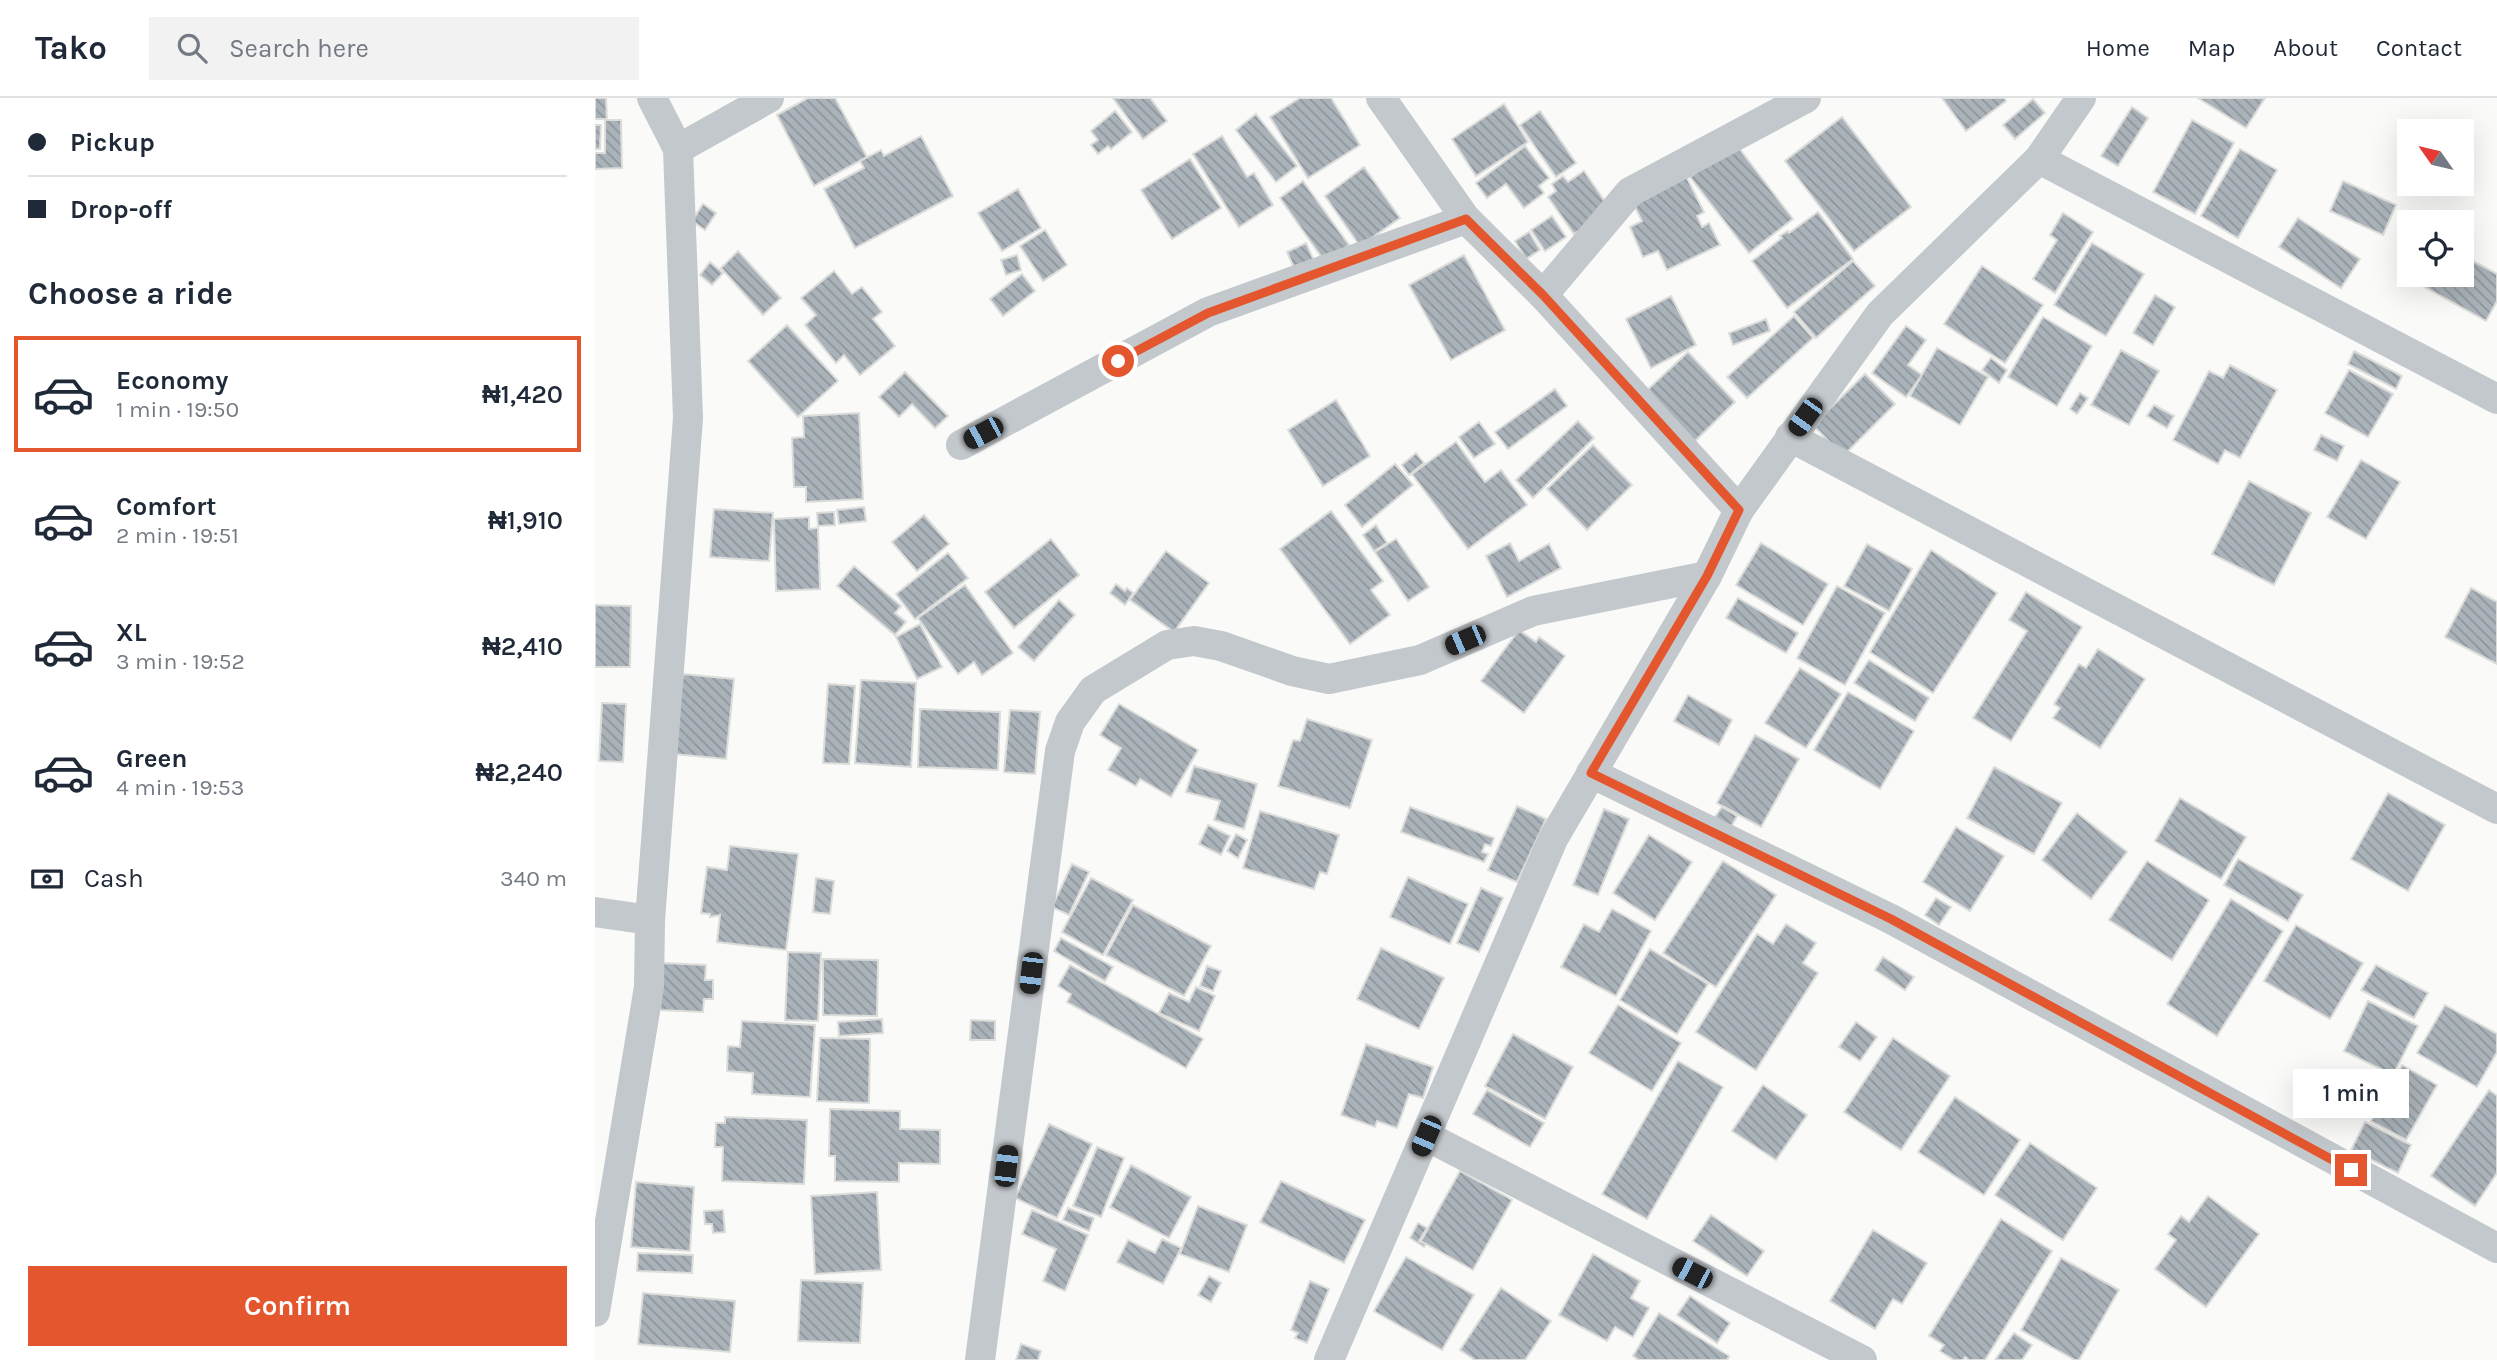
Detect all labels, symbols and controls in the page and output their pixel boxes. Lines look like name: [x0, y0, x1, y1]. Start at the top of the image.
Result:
search box: [149, 17, 639, 80]
text: Tako: [35, 29, 107, 67]
icon: search: [173, 29, 211, 67]
text: Search here: [229, 33, 369, 64]
text: Home: [2086, 34, 2150, 62]
text: Map: [2188, 34, 2235, 62]
text: About: [2273, 34, 2338, 62]
text: Contact: [2376, 34, 2462, 62]
north arrow: [2397, 119, 2475, 196]
map controls: [2397, 119, 2474, 287]
text: Pickup: [70, 127, 155, 158]
text: Drop-off: [70, 194, 172, 225]
button: locate: [2397, 210, 2474, 287]
text: Choose a ride: [28, 275, 233, 312]
route start: [1102, 345, 1134, 377]
icon: car: [32, 363, 95, 426]
text: Economy: [116, 365, 228, 396]
text: ₦1,420: [482, 379, 563, 410]
car: [1785, 394, 1826, 440]
text: 1 min · 19:50: [116, 396, 239, 423]
car: [960, 414, 1007, 452]
icon: car: [32, 489, 95, 552]
text: Comfort: [116, 491, 217, 522]
text: ₦1,910: [488, 505, 563, 536]
text: 2 min · 19:51: [116, 522, 239, 549]
icon: car: [32, 615, 95, 678]
text: XL: [116, 617, 147, 648]
car: [1442, 622, 1489, 658]
text: ₦2,410: [482, 631, 563, 662]
text: 3 min · 19:52: [116, 648, 245, 675]
icon: car: [32, 741, 95, 804]
text: Green: [116, 743, 188, 774]
text: ₦2,240: [475, 757, 563, 788]
text: 4 min · 19:53: [116, 774, 244, 801]
icon: cash: [28, 860, 66, 898]
text: Cash: [84, 863, 144, 894]
text: 340 m: [500, 865, 567, 892]
car: [1019, 951, 1044, 995]
callout: 1 min: [2293, 1068, 2409, 1118]
text: 1 min: [2322, 1080, 2380, 1107]
car: [1409, 1113, 1444, 1159]
car: [994, 1144, 1019, 1188]
route end: [2335, 1154, 2367, 1186]
car: [1669, 1254, 1716, 1292]
button: Confirm: [28, 1266, 567, 1346]

